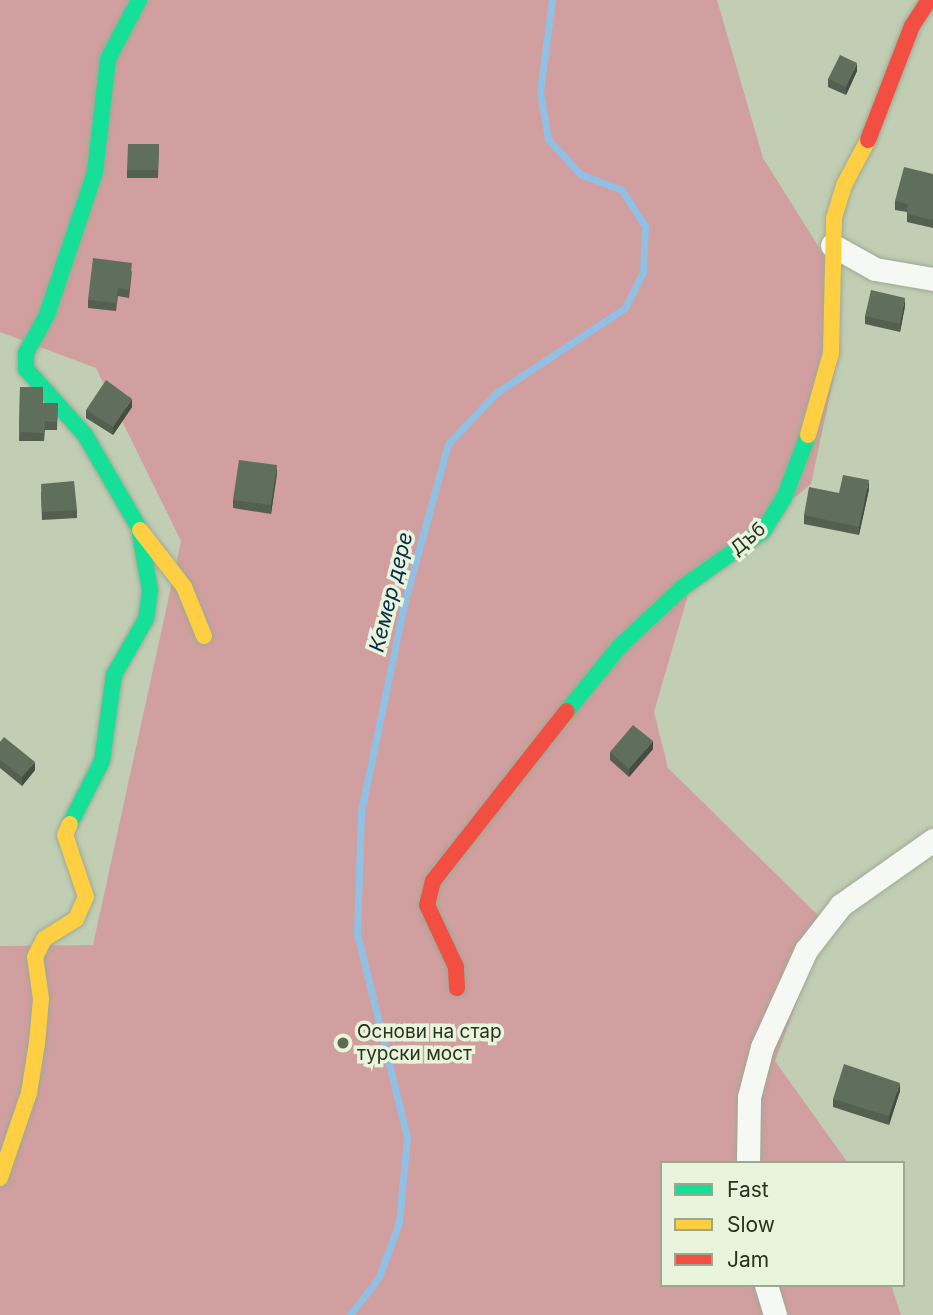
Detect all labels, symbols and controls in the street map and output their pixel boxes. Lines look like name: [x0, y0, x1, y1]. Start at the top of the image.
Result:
street label: Дъб: [726, 518, 770, 560]
water label: Кемер дере: [364, 529, 418, 655]
place label: Основи на стар турски мост: [357, 1021, 502, 1065]
marker: Основи на стар турски мост: [335, 1035, 351, 1051]
legend: [660, 1161, 905, 1287]
text: Fast: [727, 1177, 769, 1202]
text: Slow: [727, 1212, 775, 1237]
text: Jam: [727, 1247, 769, 1272]

